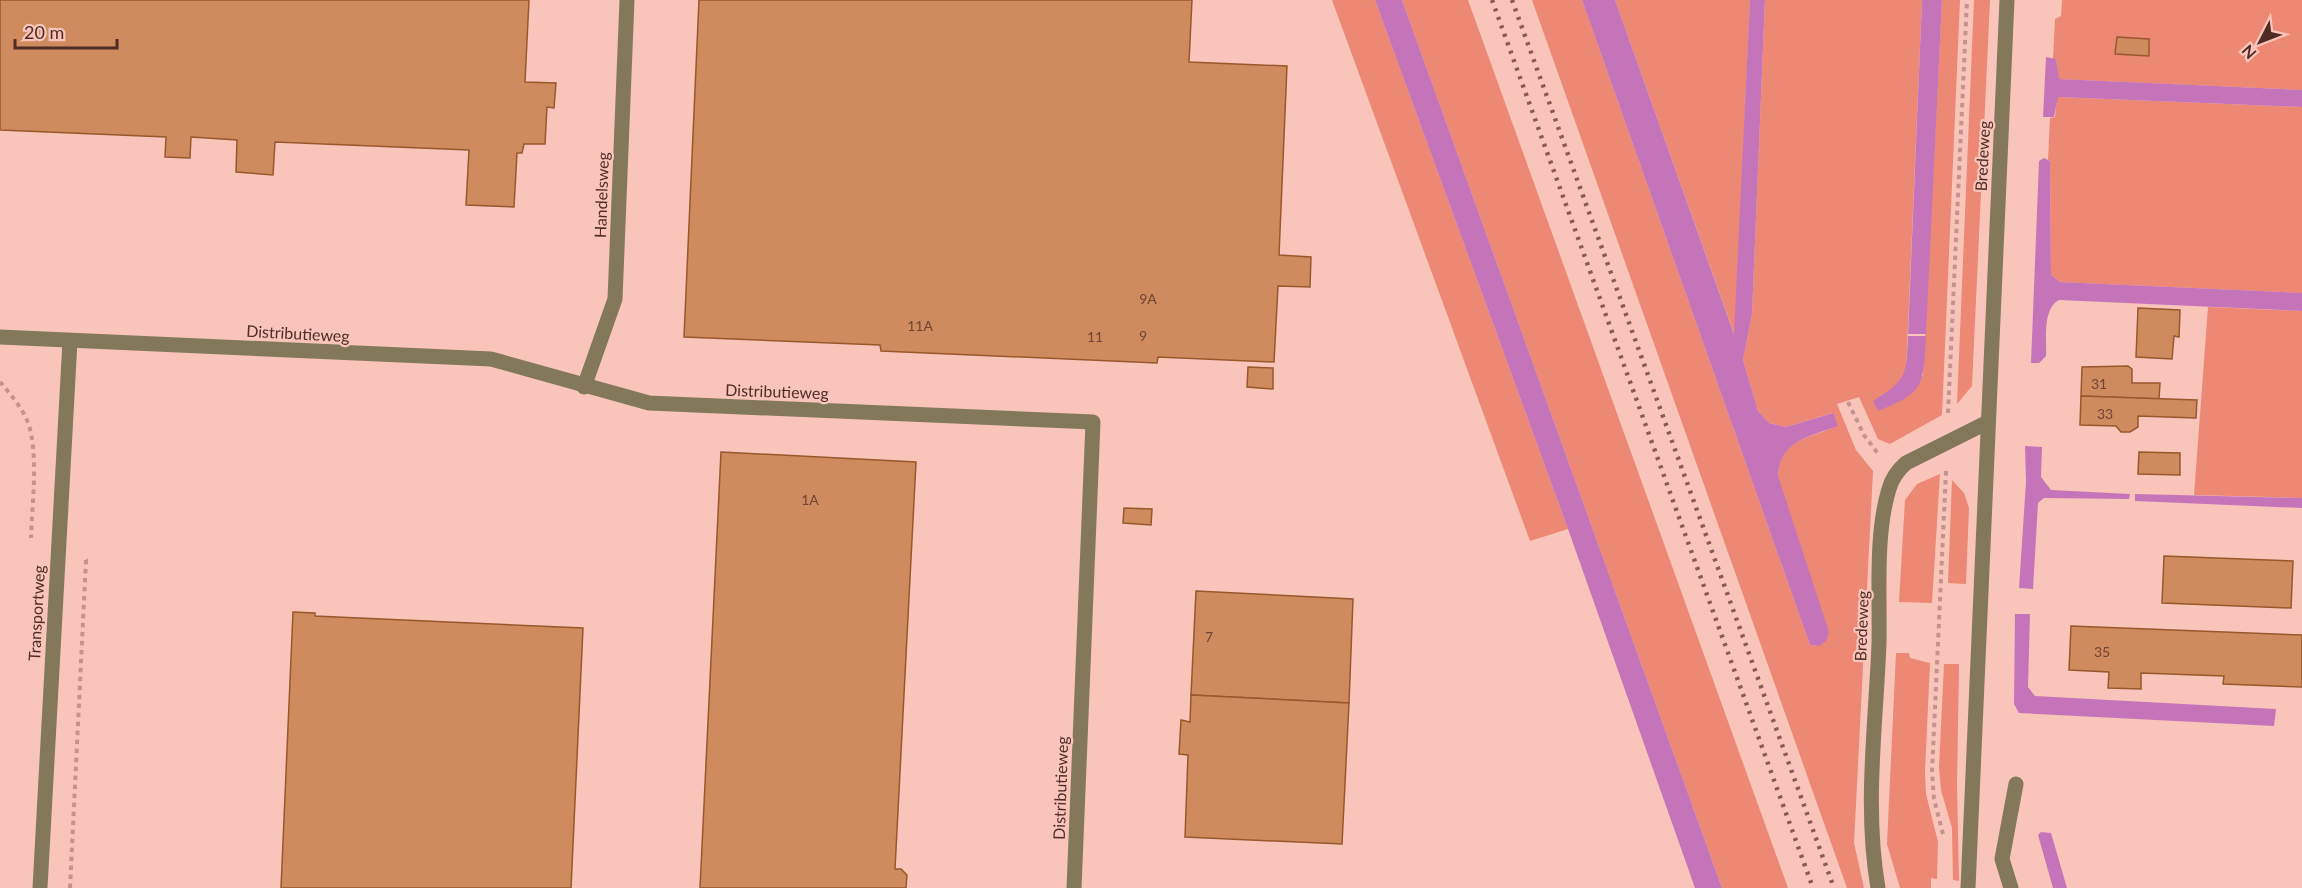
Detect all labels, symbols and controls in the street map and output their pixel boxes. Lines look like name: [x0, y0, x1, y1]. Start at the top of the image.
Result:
scale bar: [15, 12, 117, 50]
north arrow: [2230, 12, 2290, 72]
text: 20 m: [24, 21, 64, 43]
text: N: [2237, 41, 2260, 63]
street label: Bredeweg: [1971, 120, 1993, 192]
street label: Handelsweg: [590, 152, 612, 238]
house number: 9A: [1139, 290, 1157, 307]
house number: 11A: [907, 317, 933, 334]
street label: Distributieweg: [246, 321, 350, 345]
house number: 9: [1139, 327, 1147, 344]
house number: 11: [1087, 328, 1103, 345]
house number: 31: [2091, 375, 2107, 392]
street label: Distributieweg: [725, 380, 829, 402]
house number: 33: [2097, 405, 2113, 422]
house number: 1A: [801, 491, 819, 508]
street label: Transportweg: [24, 565, 48, 661]
street label: Bredeweg: [1850, 590, 1872, 662]
house number: 7: [1205, 628, 1213, 645]
house number: 35: [2094, 643, 2110, 660]
street label: Distributieweg: [1049, 736, 1071, 840]

